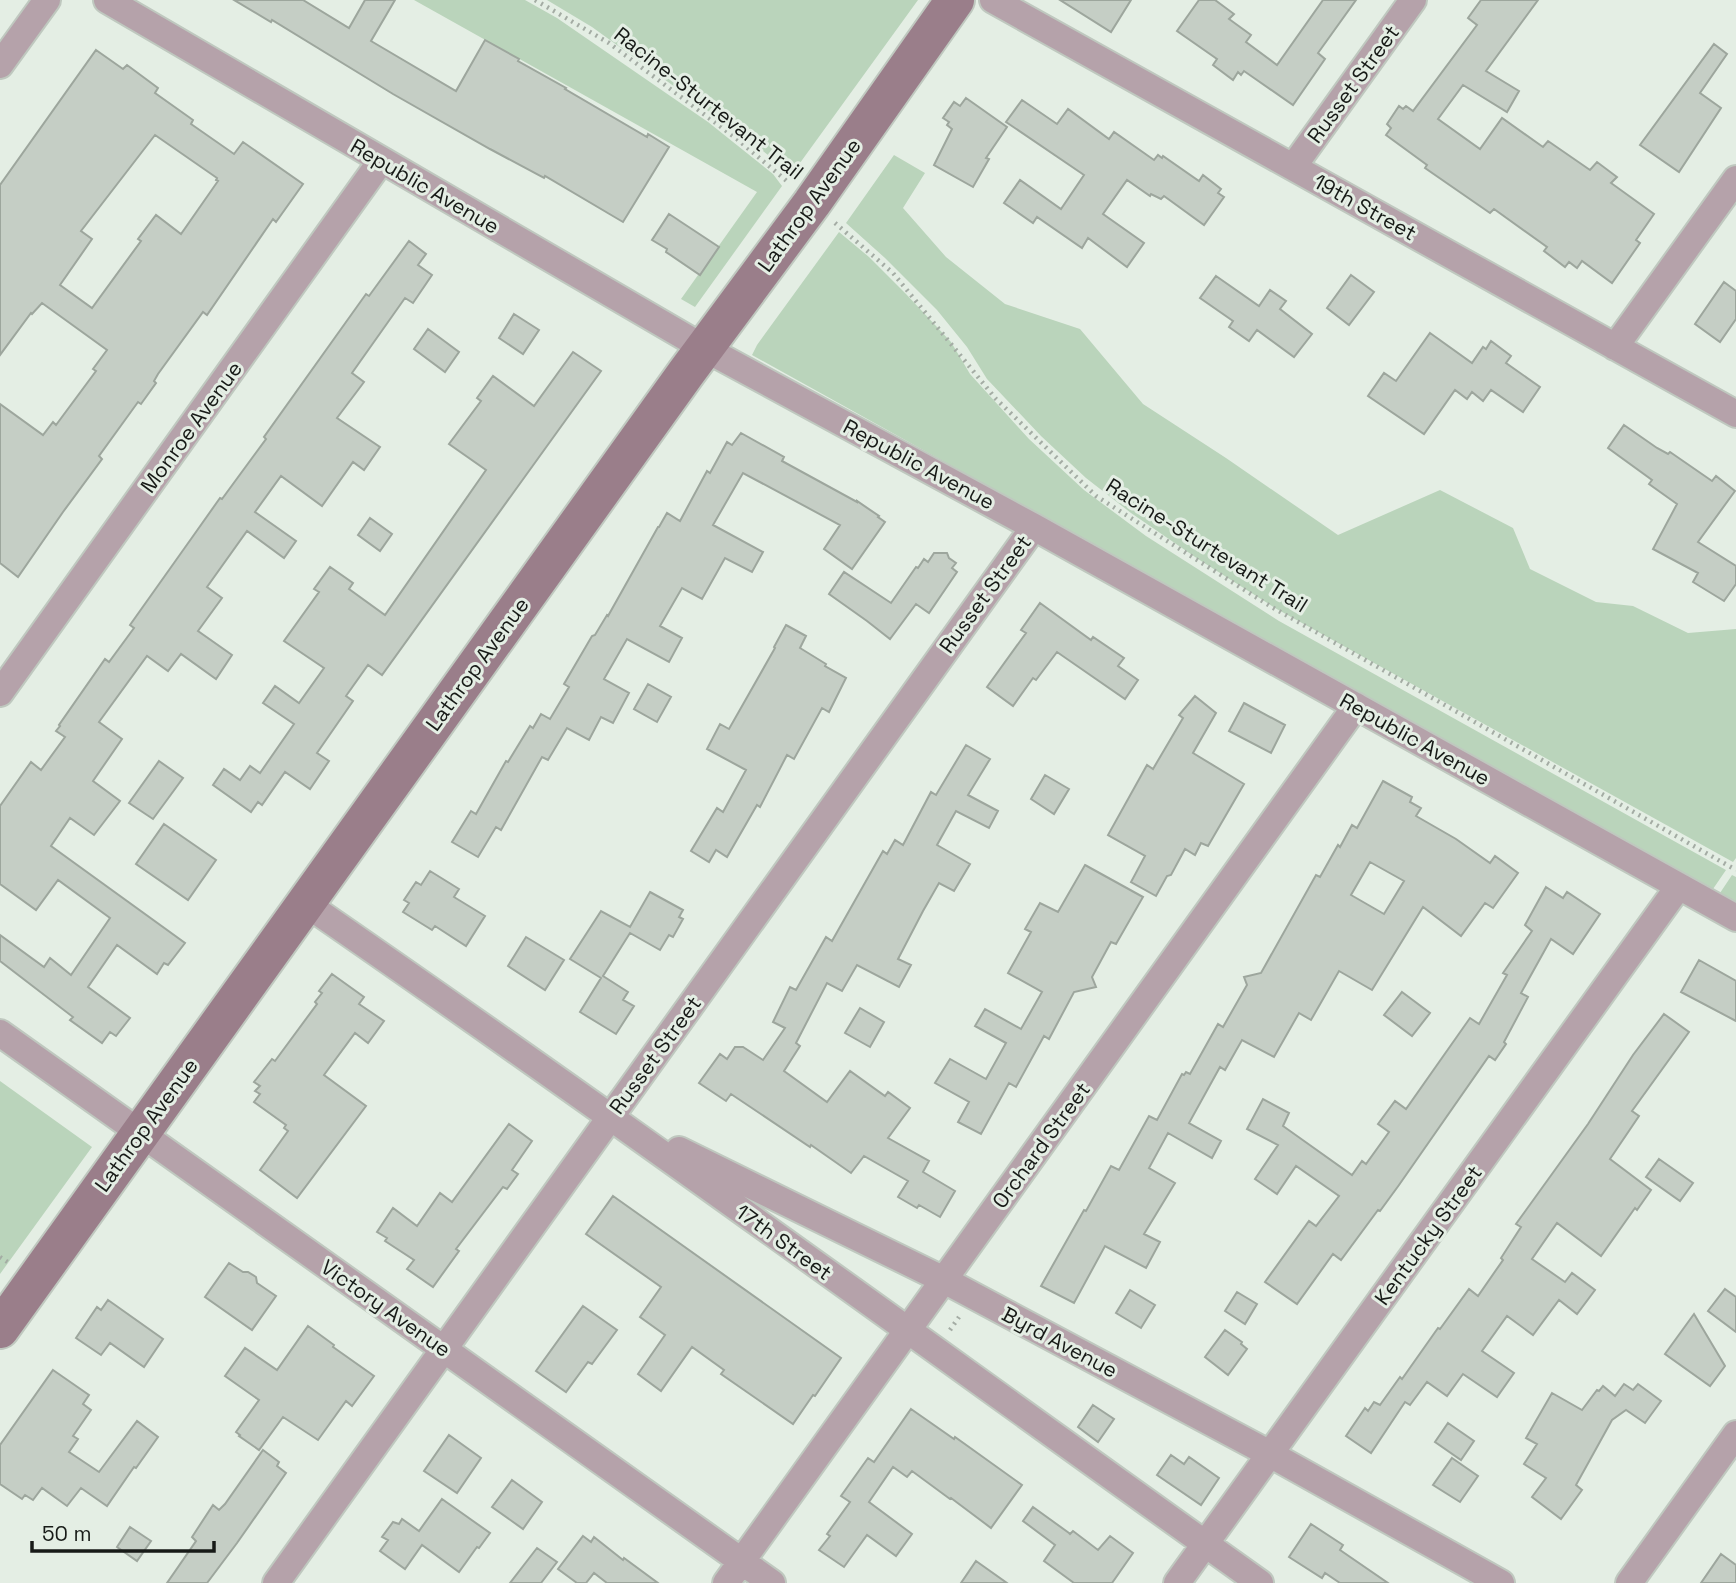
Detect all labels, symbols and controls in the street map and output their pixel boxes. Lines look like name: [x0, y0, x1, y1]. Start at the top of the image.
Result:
street label: Russet Street: [1301, 20, 1405, 148]
street label: Racine-Sturtevant Trail: [609, 21, 809, 185]
street label: Republic Avenue: [346, 132, 504, 240]
street label: Lathrop Avenue: [751, 133, 867, 277]
street label: 19th Street: [1309, 168, 1421, 246]
street label: Monroe Avenue: [134, 356, 248, 498]
street label: Republic Avenue: [839, 413, 999, 515]
street label: Racine-Sturtevant Trail: [1101, 472, 1313, 618]
street label: Russet Street: [933, 530, 1037, 658]
street label: Lathrop Avenue: [419, 592, 535, 736]
street label: Republic Avenue: [1335, 687, 1495, 791]
street label: Russet Street: [603, 991, 707, 1119]
street label: Lathrop Avenue: [88, 1053, 204, 1197]
street label: Orchard Street: [986, 1076, 1096, 1214]
street label: Kentucky Street: [1368, 1160, 1488, 1310]
street label: 17th Street: [730, 1198, 838, 1286]
street label: Victory Avenue: [316, 1253, 456, 1363]
street label: Byrd Avenue: [998, 1300, 1122, 1384]
scale bar: [32, 1510, 214, 1554]
text: 50 m: [42, 1520, 92, 1547]

